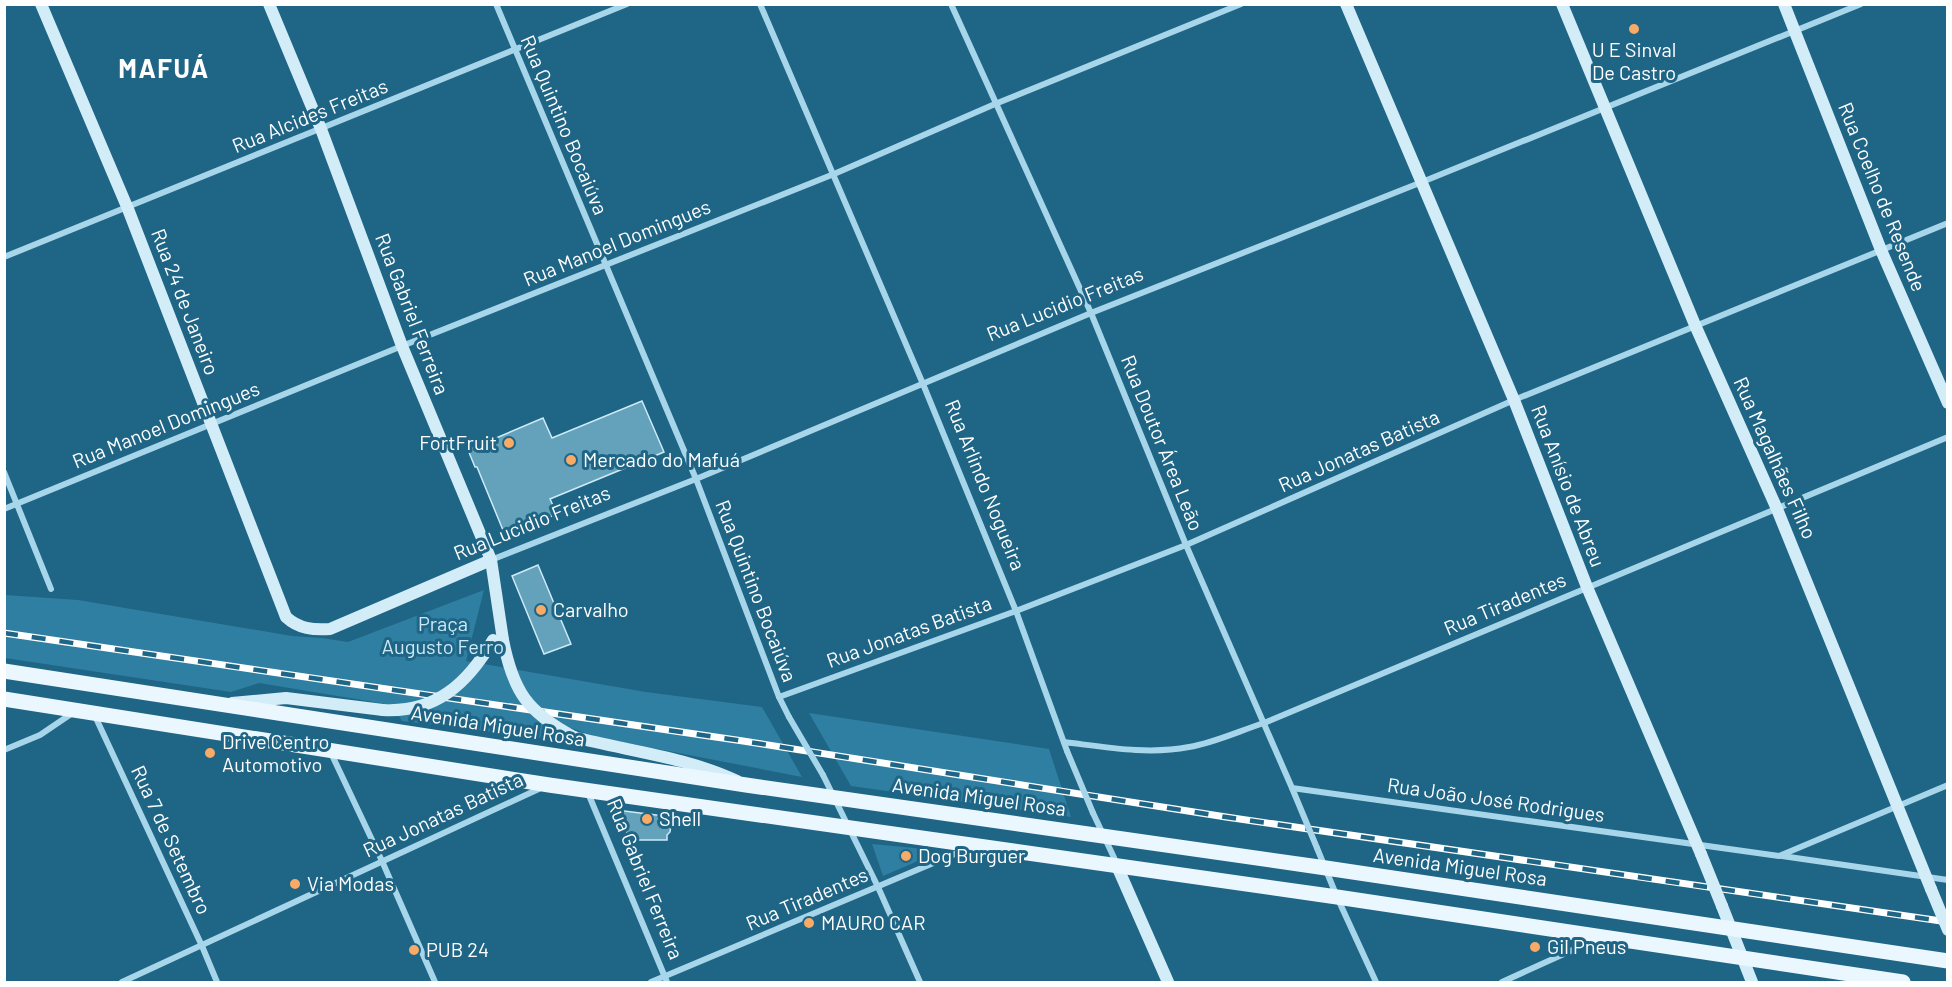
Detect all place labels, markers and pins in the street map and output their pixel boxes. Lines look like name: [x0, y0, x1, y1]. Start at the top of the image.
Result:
marker: U E Sinval De Castro: [1627, 22, 1641, 36]
place label: U E Sinval De Castro: [1592, 37, 1676, 84]
place label: FortFruit: [419, 430, 497, 454]
marker: FortFruit: [502, 436, 516, 450]
place label: Mercado do Mafuá: [583, 447, 740, 471]
marker: Mercado do Mafuá: [564, 453, 578, 467]
place label: Carvalho: [553, 597, 629, 621]
marker: Carvalho: [534, 603, 548, 617]
place label: Drive Centro Automotivo: [222, 729, 329, 776]
marker: Drive Centro Automotivo: [203, 746, 217, 760]
place label: Shell: [659, 806, 701, 830]
marker: Shell: [640, 812, 654, 826]
place label: Dog Burguer: [918, 843, 1025, 867]
marker: Dog Burguer: [899, 849, 913, 863]
place label: Via Modas: [307, 871, 394, 895]
marker: Via Modas: [288, 877, 302, 891]
place label: MAURO CAR: [821, 910, 925, 934]
marker: MAURO CAR: [802, 916, 816, 930]
place label: Gil Pneus: [1547, 934, 1626, 958]
place label: PUB 24: [426, 937, 489, 961]
marker: Gil Pneus: [1528, 940, 1542, 954]
marker: PUB 24: [407, 943, 421, 957]

